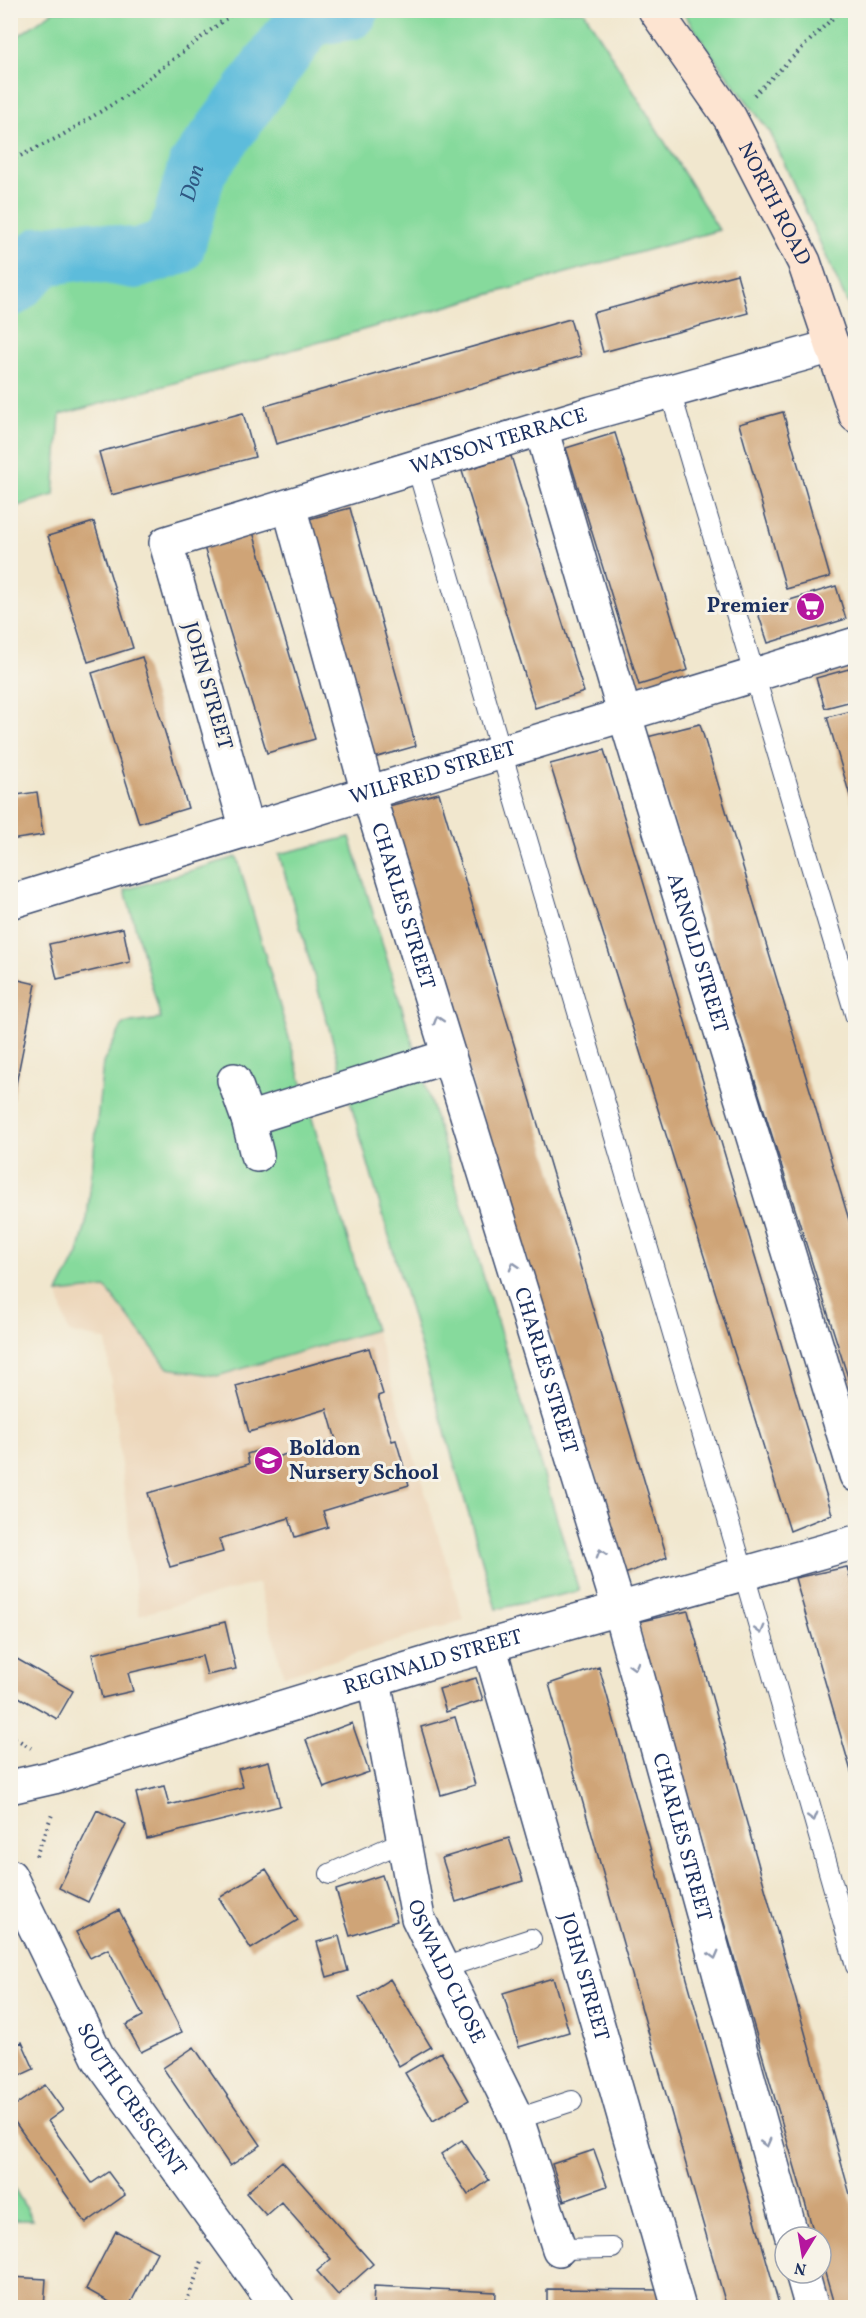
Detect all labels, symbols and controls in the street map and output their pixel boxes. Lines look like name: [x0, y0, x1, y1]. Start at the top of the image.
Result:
street label: NORTH ROAD: [730, 137, 818, 271]
water label: Don: [173, 161, 213, 205]
street label: WATSON TERRACE: [407, 401, 591, 482]
supermarket icon: Premier: [794, 590, 826, 622]
place label: Premier: [707, 592, 789, 621]
street label: JOHN STREET: [175, 619, 239, 753]
street label: WILFRED STREET: [346, 734, 520, 812]
street label: CHARLES STREET: [364, 819, 442, 993]
street label: ARNOLD STREET: [659, 870, 735, 1037]
one-way arrow: [433, 1015, 445, 1026]
one-way arrow: [509, 1261, 521, 1272]
street label: CHARLES STREET: [506, 1284, 585, 1458]
place label: Boldon Nursery School: [289, 1435, 439, 1488]
school or university icon: Boldon Nursery School: [252, 1445, 284, 1477]
one-way arrow: [596, 1548, 608, 1559]
street label: REGINALD STREET: [340, 1622, 526, 1702]
one-way arrow: [753, 1624, 765, 1635]
one-way arrow: [627, 1660, 639, 1670]
street label: CHARLES STREET: [645, 1750, 719, 1924]
one-way arrow: [806, 1811, 818, 1822]
street label: OSWALD CLOSE: [400, 1897, 492, 2048]
street label: JOHN STREET: [552, 1909, 616, 2044]
one-way arrow: [707, 1949, 719, 1960]
street label: SOUTH CRESCENT: [69, 2018, 193, 2182]
one-way arrow: [759, 2137, 771, 2148]
north arrow: [773, 2225, 833, 2285]
text: N: [792, 2256, 808, 2280]

